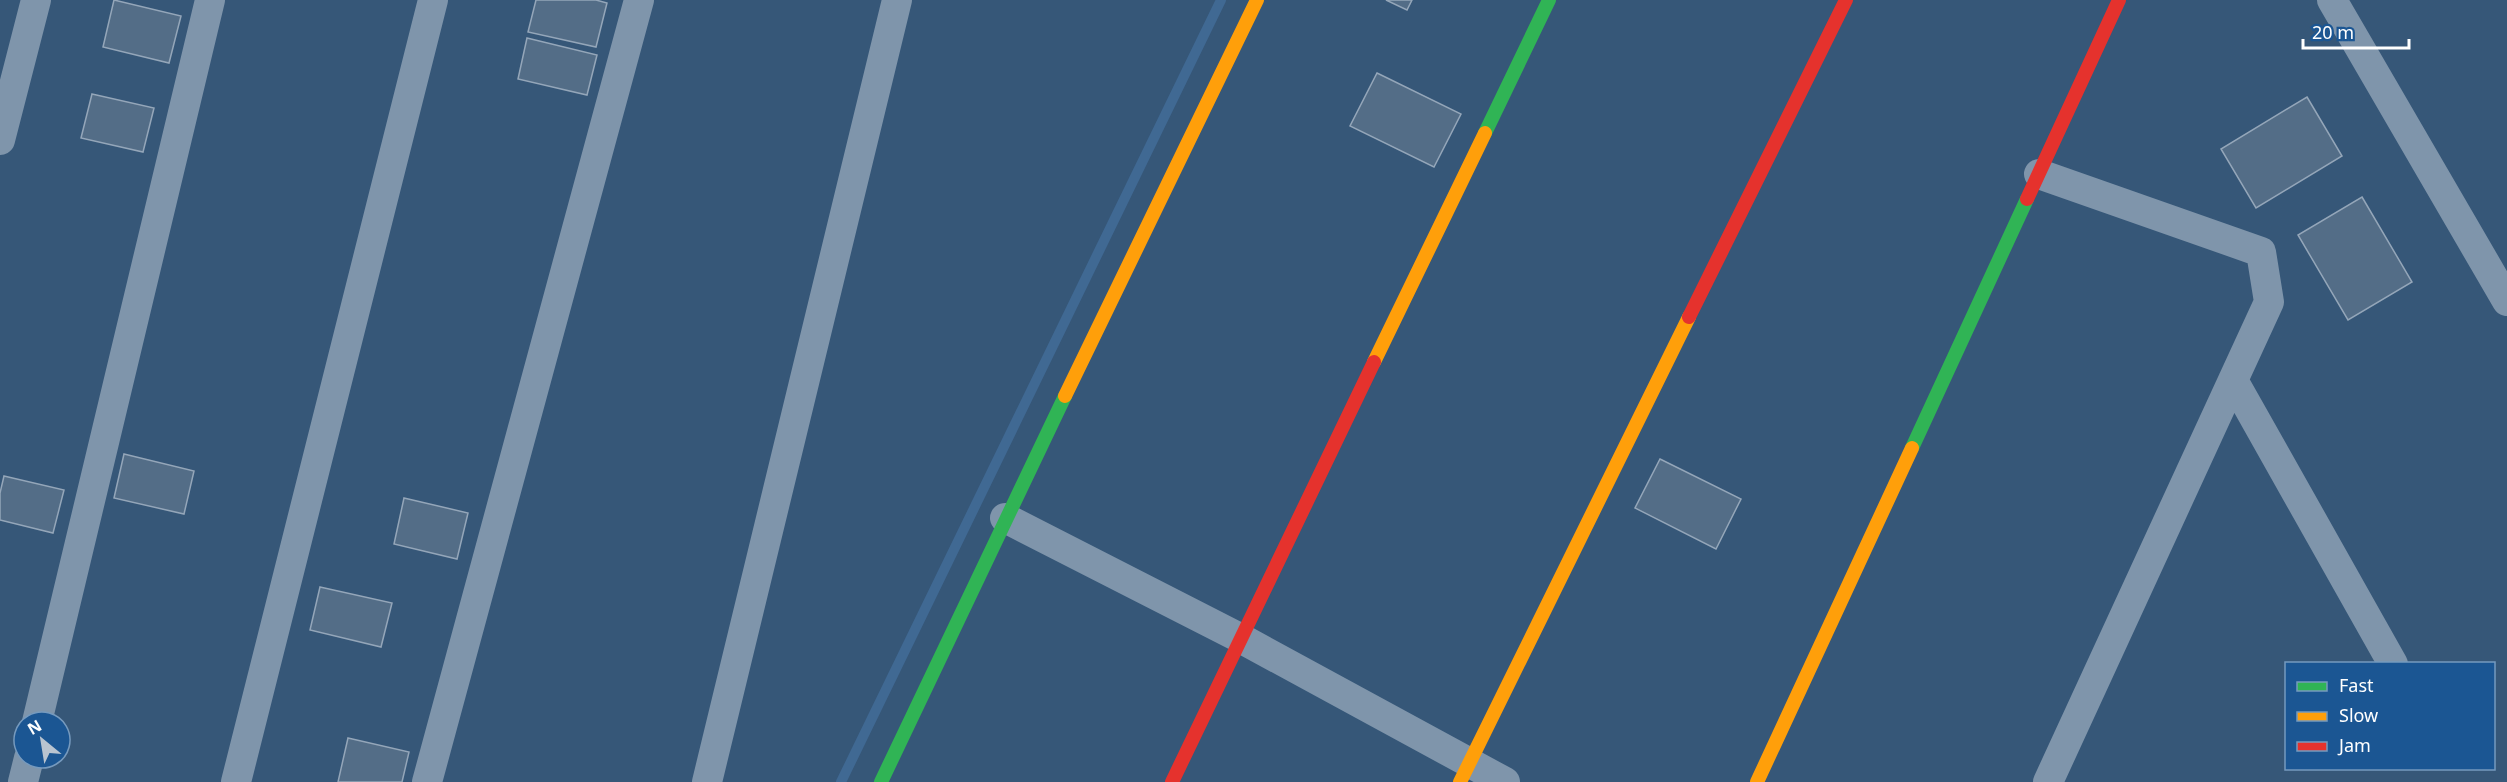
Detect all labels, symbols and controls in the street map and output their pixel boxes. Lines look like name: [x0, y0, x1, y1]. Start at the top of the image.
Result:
scale bar: [2303, 12, 2410, 50]
text: 20 m: [2312, 20, 2354, 44]
legend: [2285, 662, 2495, 770]
text: Fast: [2339, 673, 2374, 697]
text: Slow: [2339, 703, 2378, 727]
north arrow: [12, 710, 72, 770]
text: N: [23, 714, 46, 740]
text: Jam: [2337, 733, 2371, 757]

